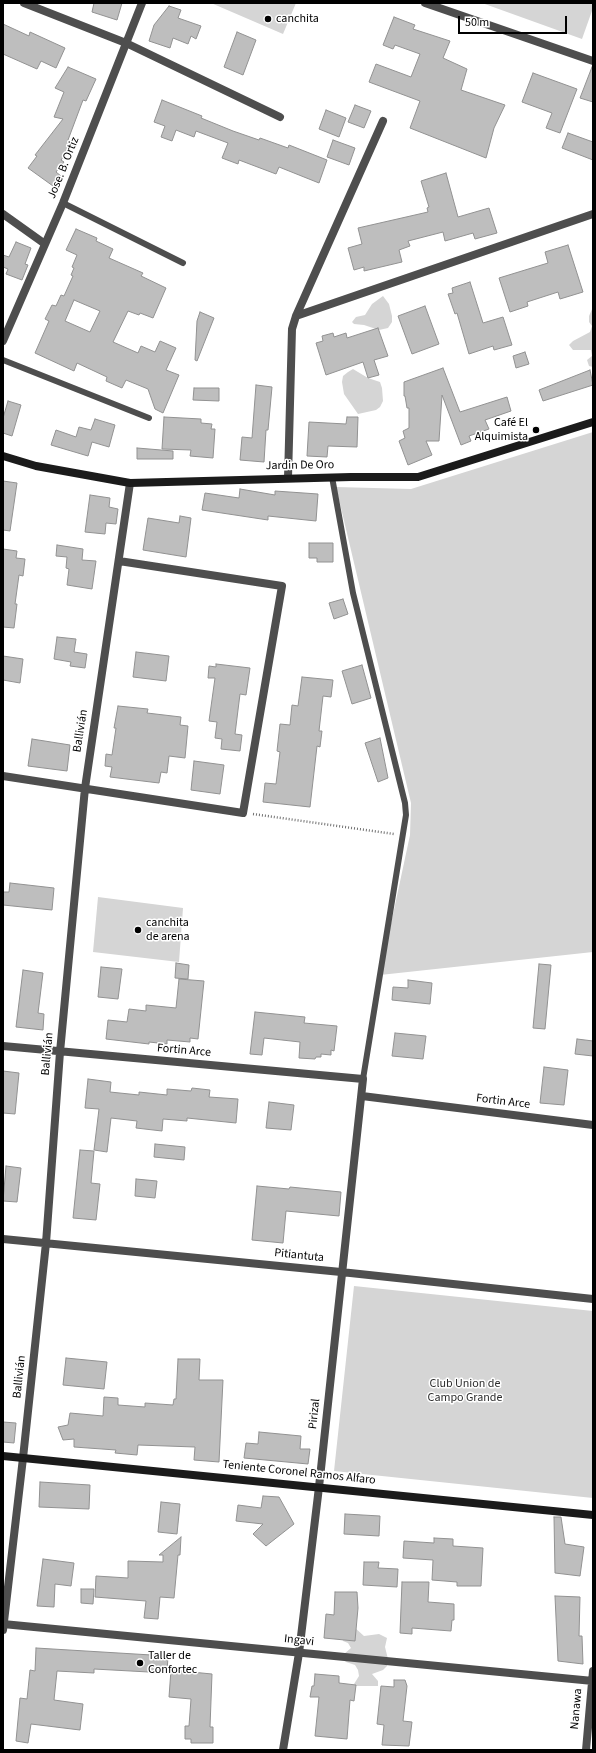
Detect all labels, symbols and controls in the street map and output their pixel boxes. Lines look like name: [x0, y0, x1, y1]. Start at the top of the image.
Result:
scale bar: [460, 8, 569, 34]
place label: canchita: [276, 12, 319, 26]
marker: canchita: [263, 14, 273, 24]
text: 50 m: [465, 14, 489, 31]
street label: Jose. B. Ortiz: [45, 135, 83, 201]
place label: Café El Alquimista: [475, 416, 528, 444]
marker: Café El Alquimista: [531, 425, 541, 435]
street label: Jardin De Oro: [266, 458, 334, 474]
street label: Ballivián: [70, 708, 92, 754]
place label: canchita de arena: [146, 916, 190, 944]
marker: canchita de arena: [133, 925, 143, 935]
street label: Ballivián: [39, 1032, 57, 1076]
street label: Fortin Arce: [156, 1041, 212, 1061]
street label: Fortin Arce: [475, 1092, 531, 1112]
street label: Pitiantuta: [273, 1246, 325, 1266]
street label: Ballivián: [11, 1355, 29, 1399]
park label: Club Union de Campo Grande: [428, 1377, 502, 1405]
street label: Pirizal: [306, 1398, 324, 1430]
street label: Teniente Coronel Ramos Alfaro: [222, 1458, 376, 1488]
street label: Ingavi: [283, 1632, 315, 1650]
place label: Taller de Confortec: [148, 1649, 197, 1677]
marker: Taller de Confortec: [135, 1658, 145, 1668]
street label: Nanawa: [568, 1688, 586, 1730]

